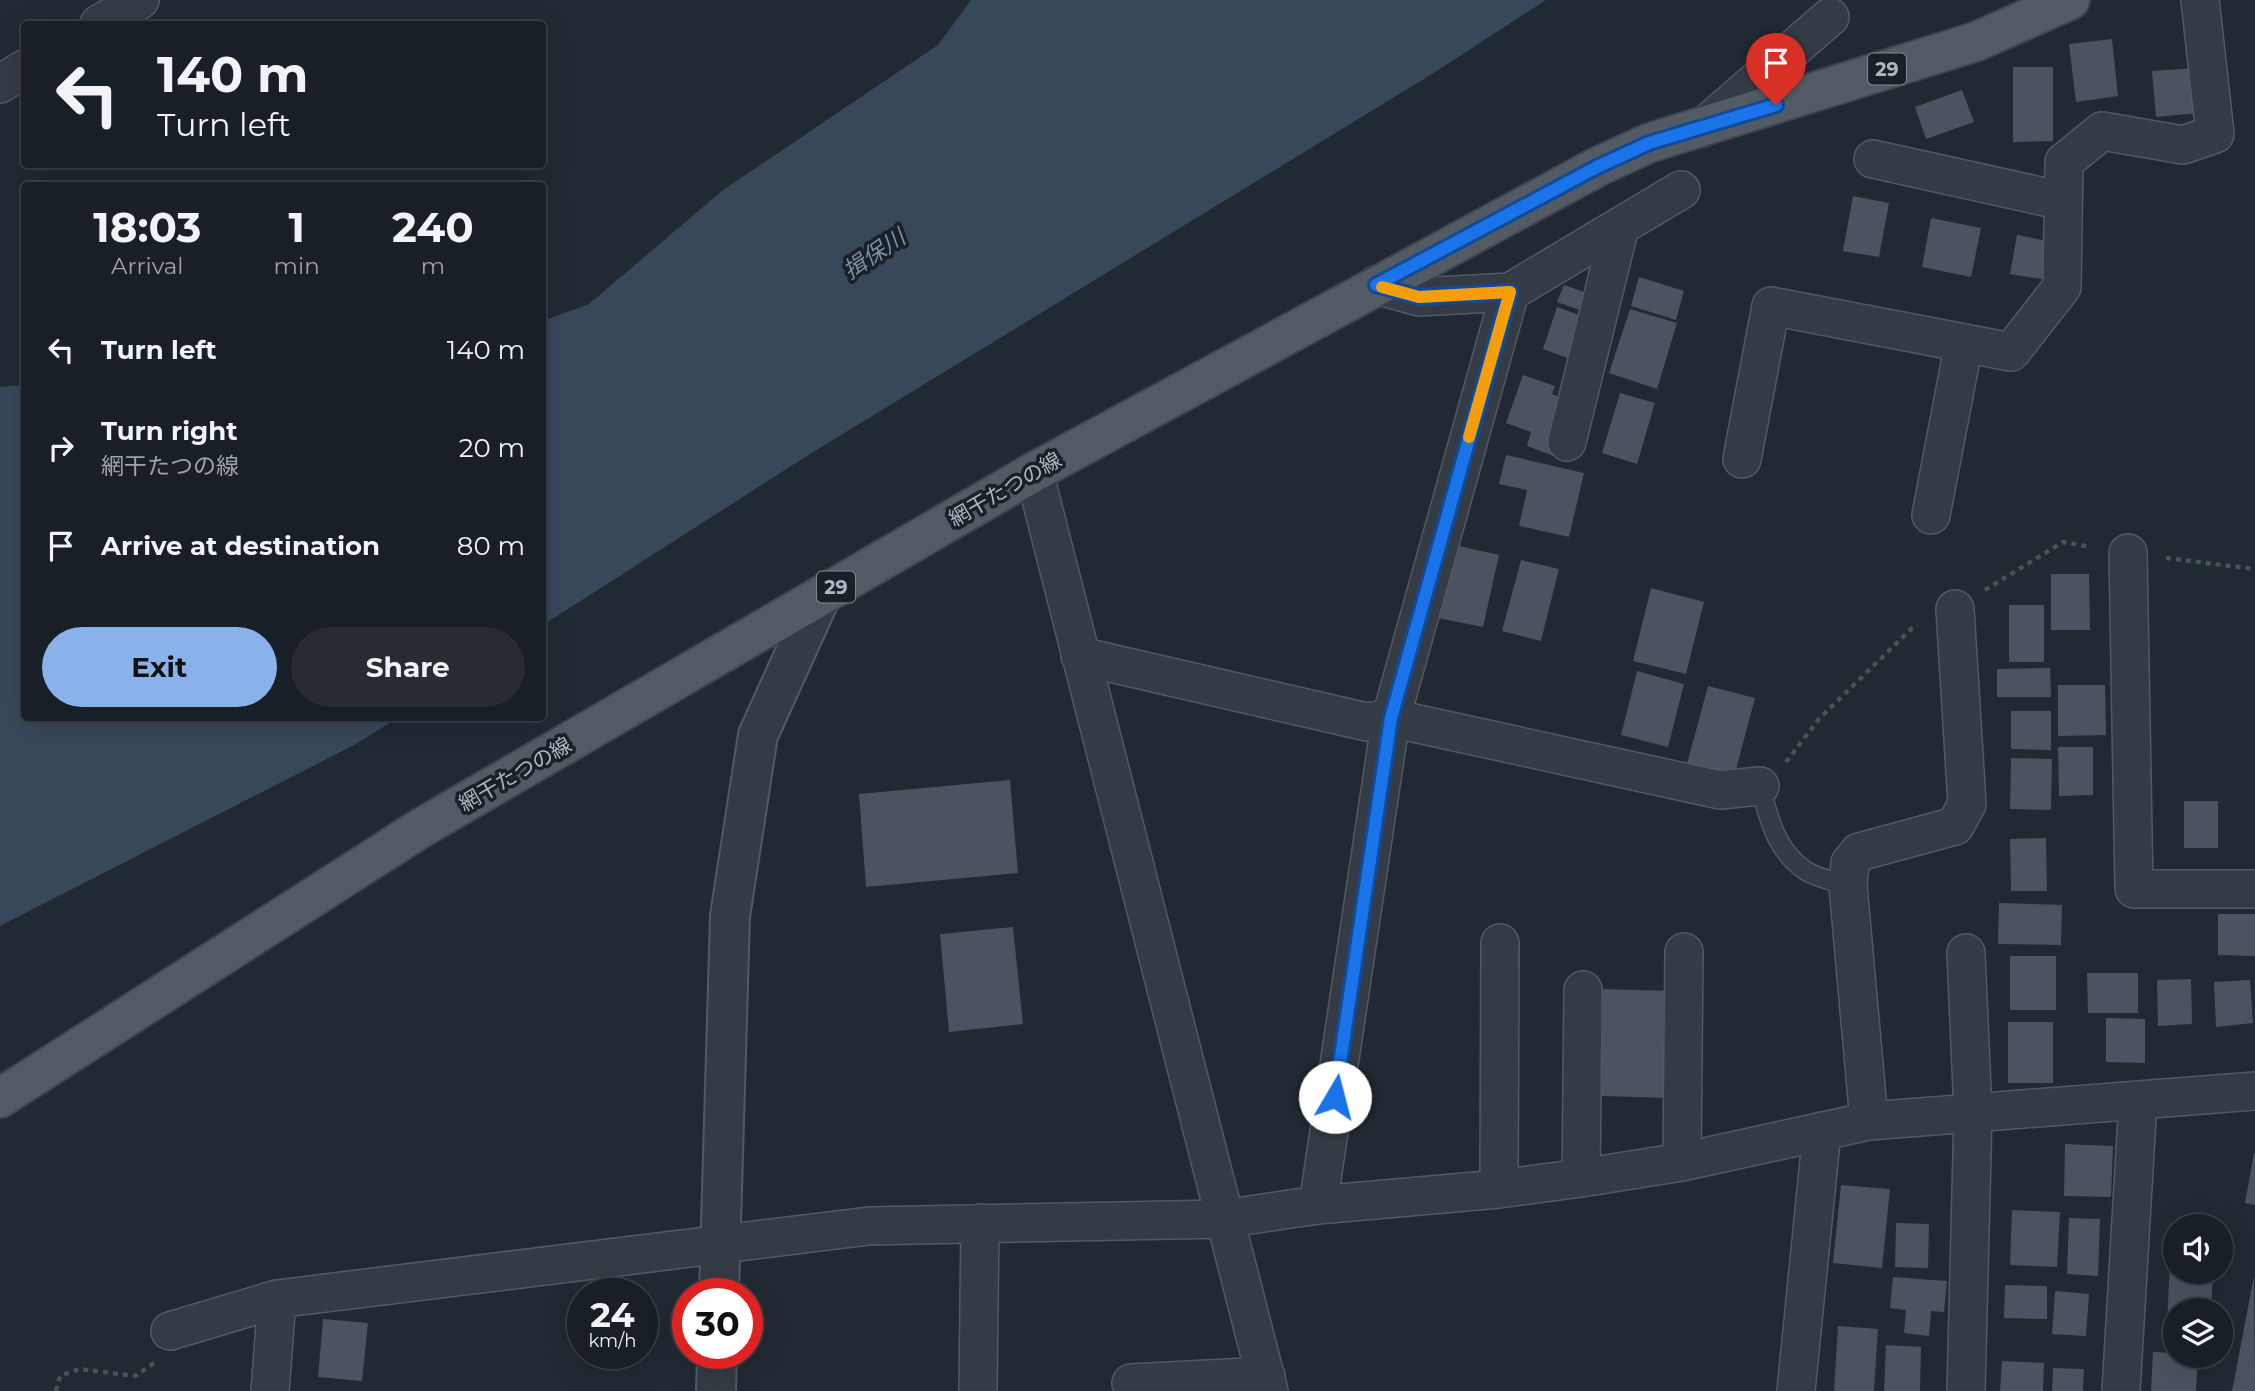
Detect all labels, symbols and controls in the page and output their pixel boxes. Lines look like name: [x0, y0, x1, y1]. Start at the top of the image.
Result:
pin: [1746, 33, 1806, 105]
icon: arrive: [1757, 44, 1795, 82]
text: 140 m: [157, 45, 309, 104]
icon: left: [42, 49, 133, 140]
road number: 29: [1868, 54, 1906, 85]
text: Turn left: [157, 105, 291, 144]
text: 18:03: [93, 201, 201, 253]
text: 1: [288, 201, 305, 253]
text: 240: [392, 201, 474, 253]
water label: 揖保川: [838, 221, 913, 285]
text: Arrival: [111, 252, 184, 280]
text: min: [274, 252, 320, 280]
text: m: [421, 252, 445, 280]
icon: left: [42, 331, 80, 369]
text: Turn left: [101, 334, 217, 366]
text: 140 m: [447, 334, 525, 366]
text: Turn right: [101, 415, 237, 447]
icon: right: [42, 429, 80, 467]
text: 20 m: [459, 432, 525, 464]
street label: 網干たつの線: [944, 447, 1066, 531]
text: 網干たつの線: [101, 452, 239, 480]
icon: arrive: [42, 527, 80, 565]
text: Arrive at destination: [101, 530, 380, 562]
text: 80 m: [457, 530, 525, 562]
road number: 29: [817, 572, 855, 602]
button: Exit: [42, 627, 277, 707]
button: Share: [291, 627, 525, 707]
street label: 網干たつの線: [454, 732, 576, 816]
position arrow: [1298, 1060, 1372, 1134]
map controls: [2163, 1214, 2233, 1368]
button: sound: [2163, 1214, 2233, 1284]
speed limit sign: 30: [672, 1278, 763, 1369]
text: 24: [590, 1293, 635, 1336]
button: layers: [2163, 1298, 2233, 1368]
text: km/h: [588, 1330, 637, 1352]

